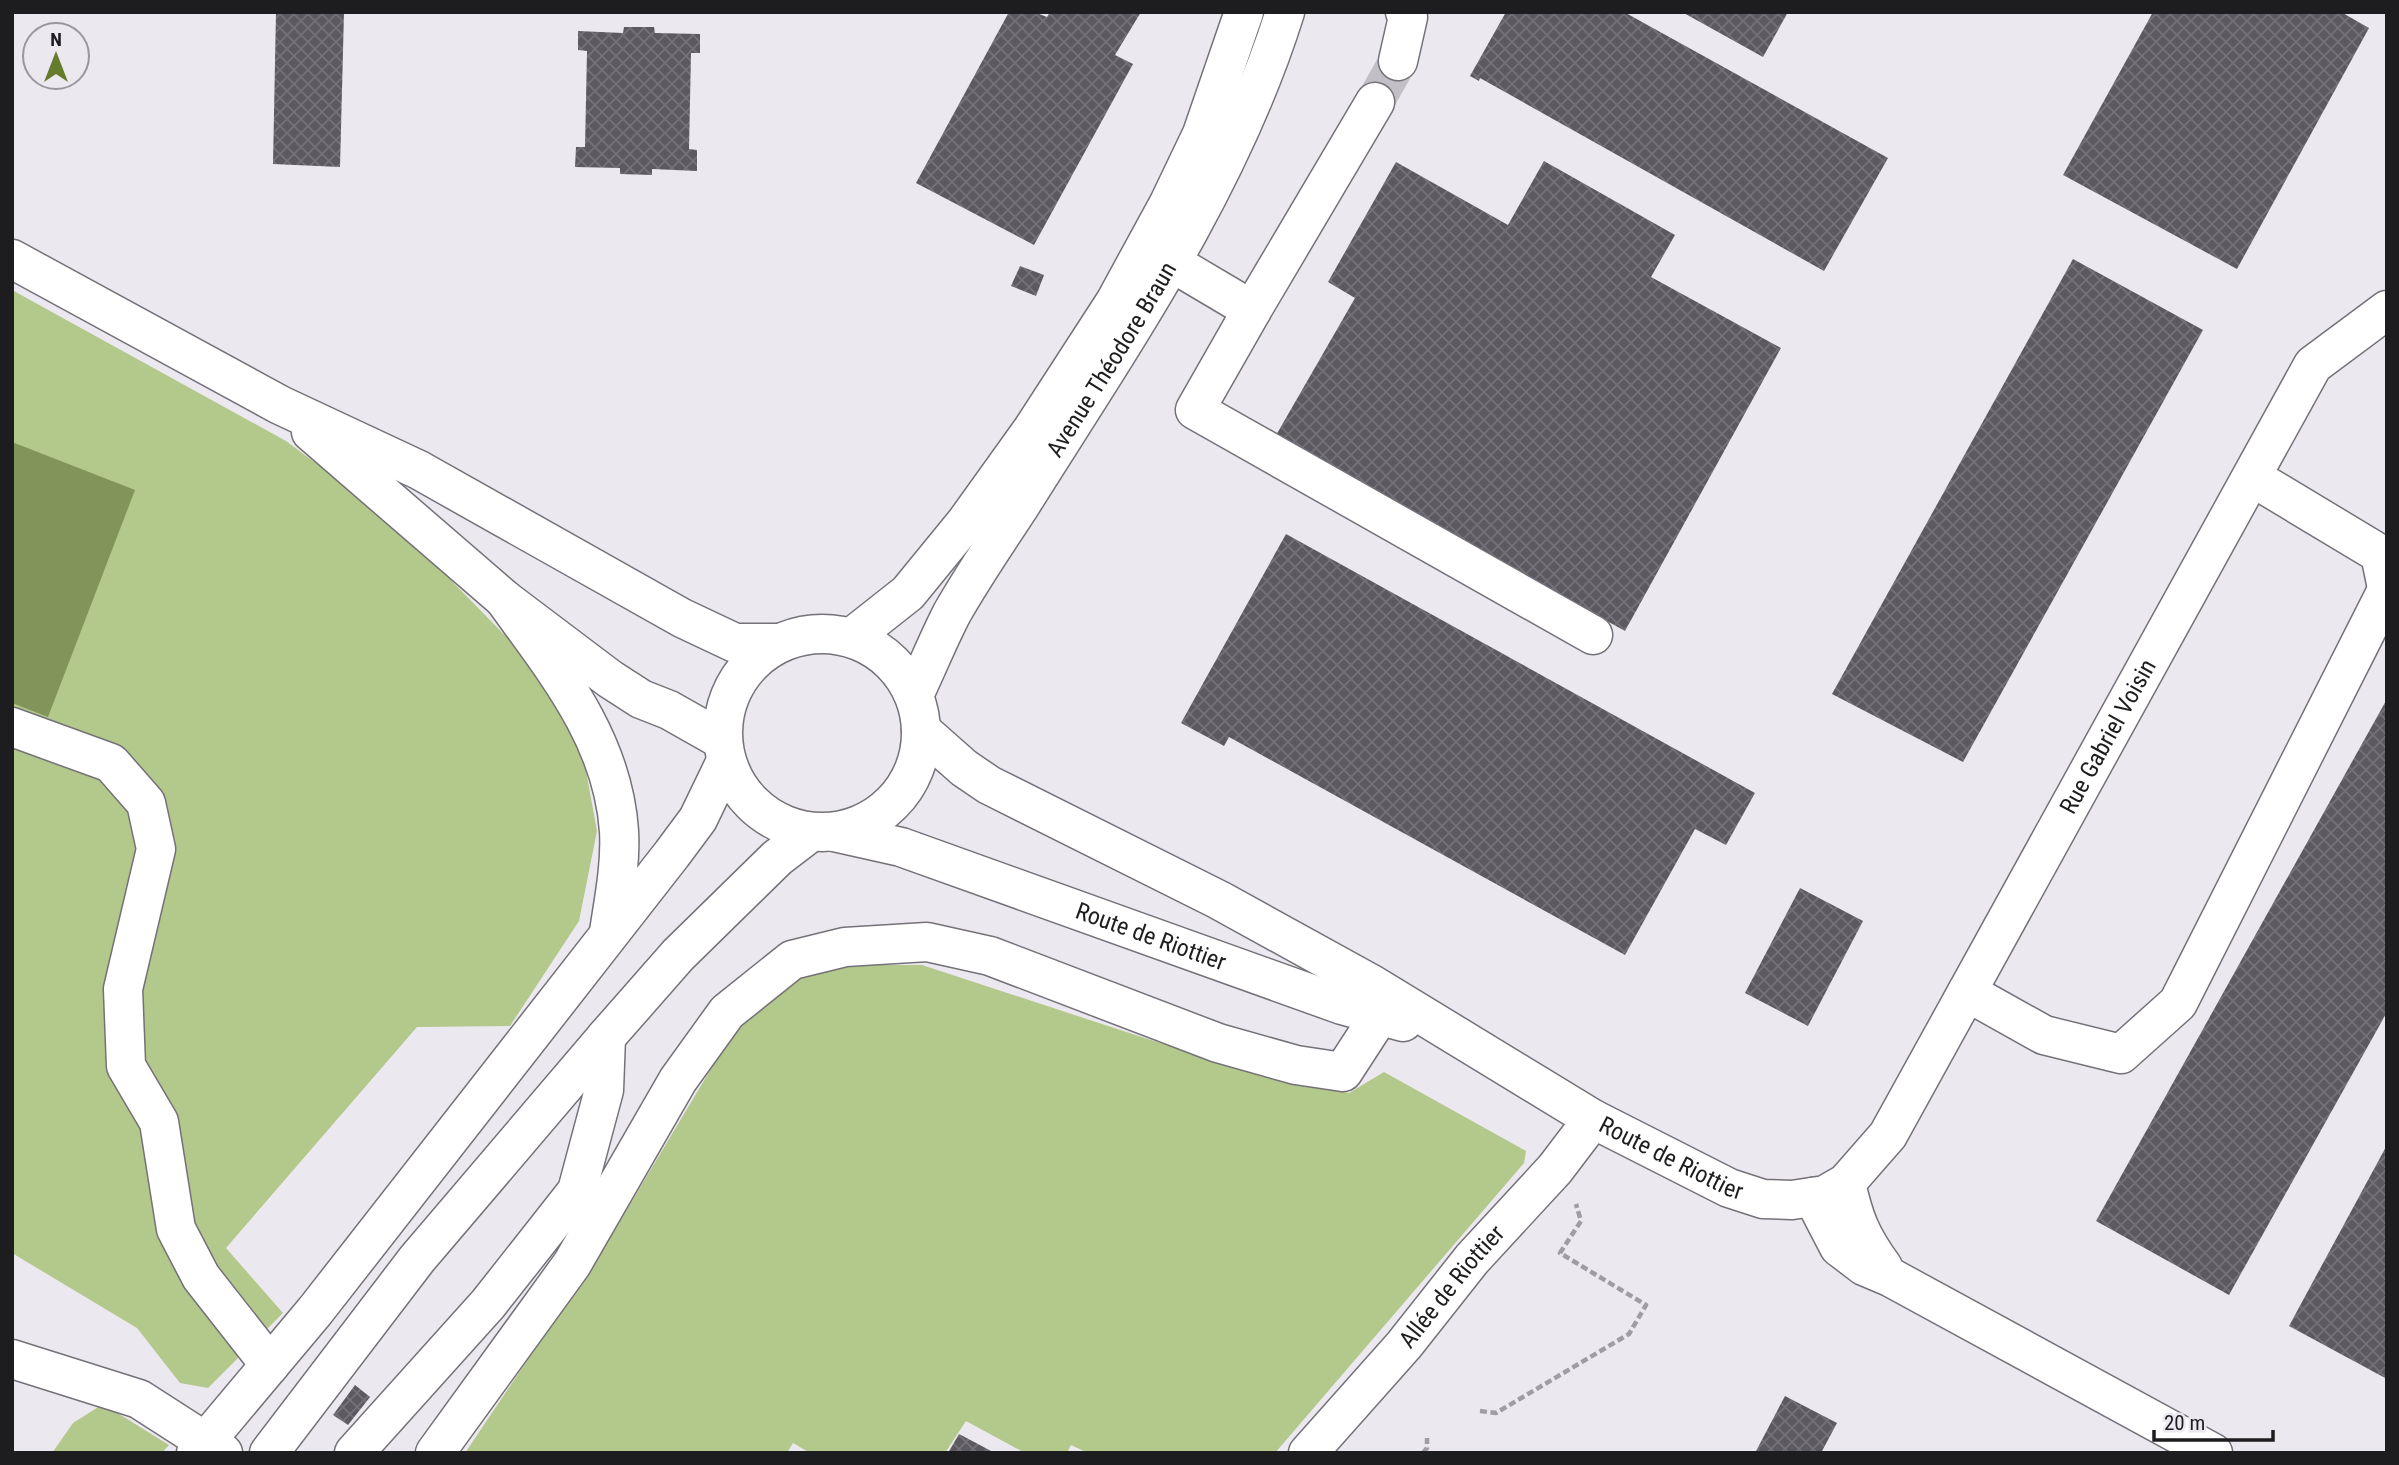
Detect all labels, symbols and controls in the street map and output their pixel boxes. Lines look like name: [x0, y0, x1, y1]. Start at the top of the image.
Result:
north arrow: [21, 21, 91, 91]
text: N: [50, 28, 62, 51]
street label: Avenue Théodore Braun: [1041, 257, 1182, 462]
street label: Rue Gabriel Voisin: [2054, 654, 2162, 819]
street label: Route de Riottier: [1072, 897, 1230, 976]
street label: Route de Riottier: [1595, 1111, 1747, 1206]
street label: Allée de Riottier: [1393, 1219, 1510, 1353]
scale bar: [2154, 1398, 2273, 1442]
text: 20 m: [2164, 1411, 2205, 1435]

